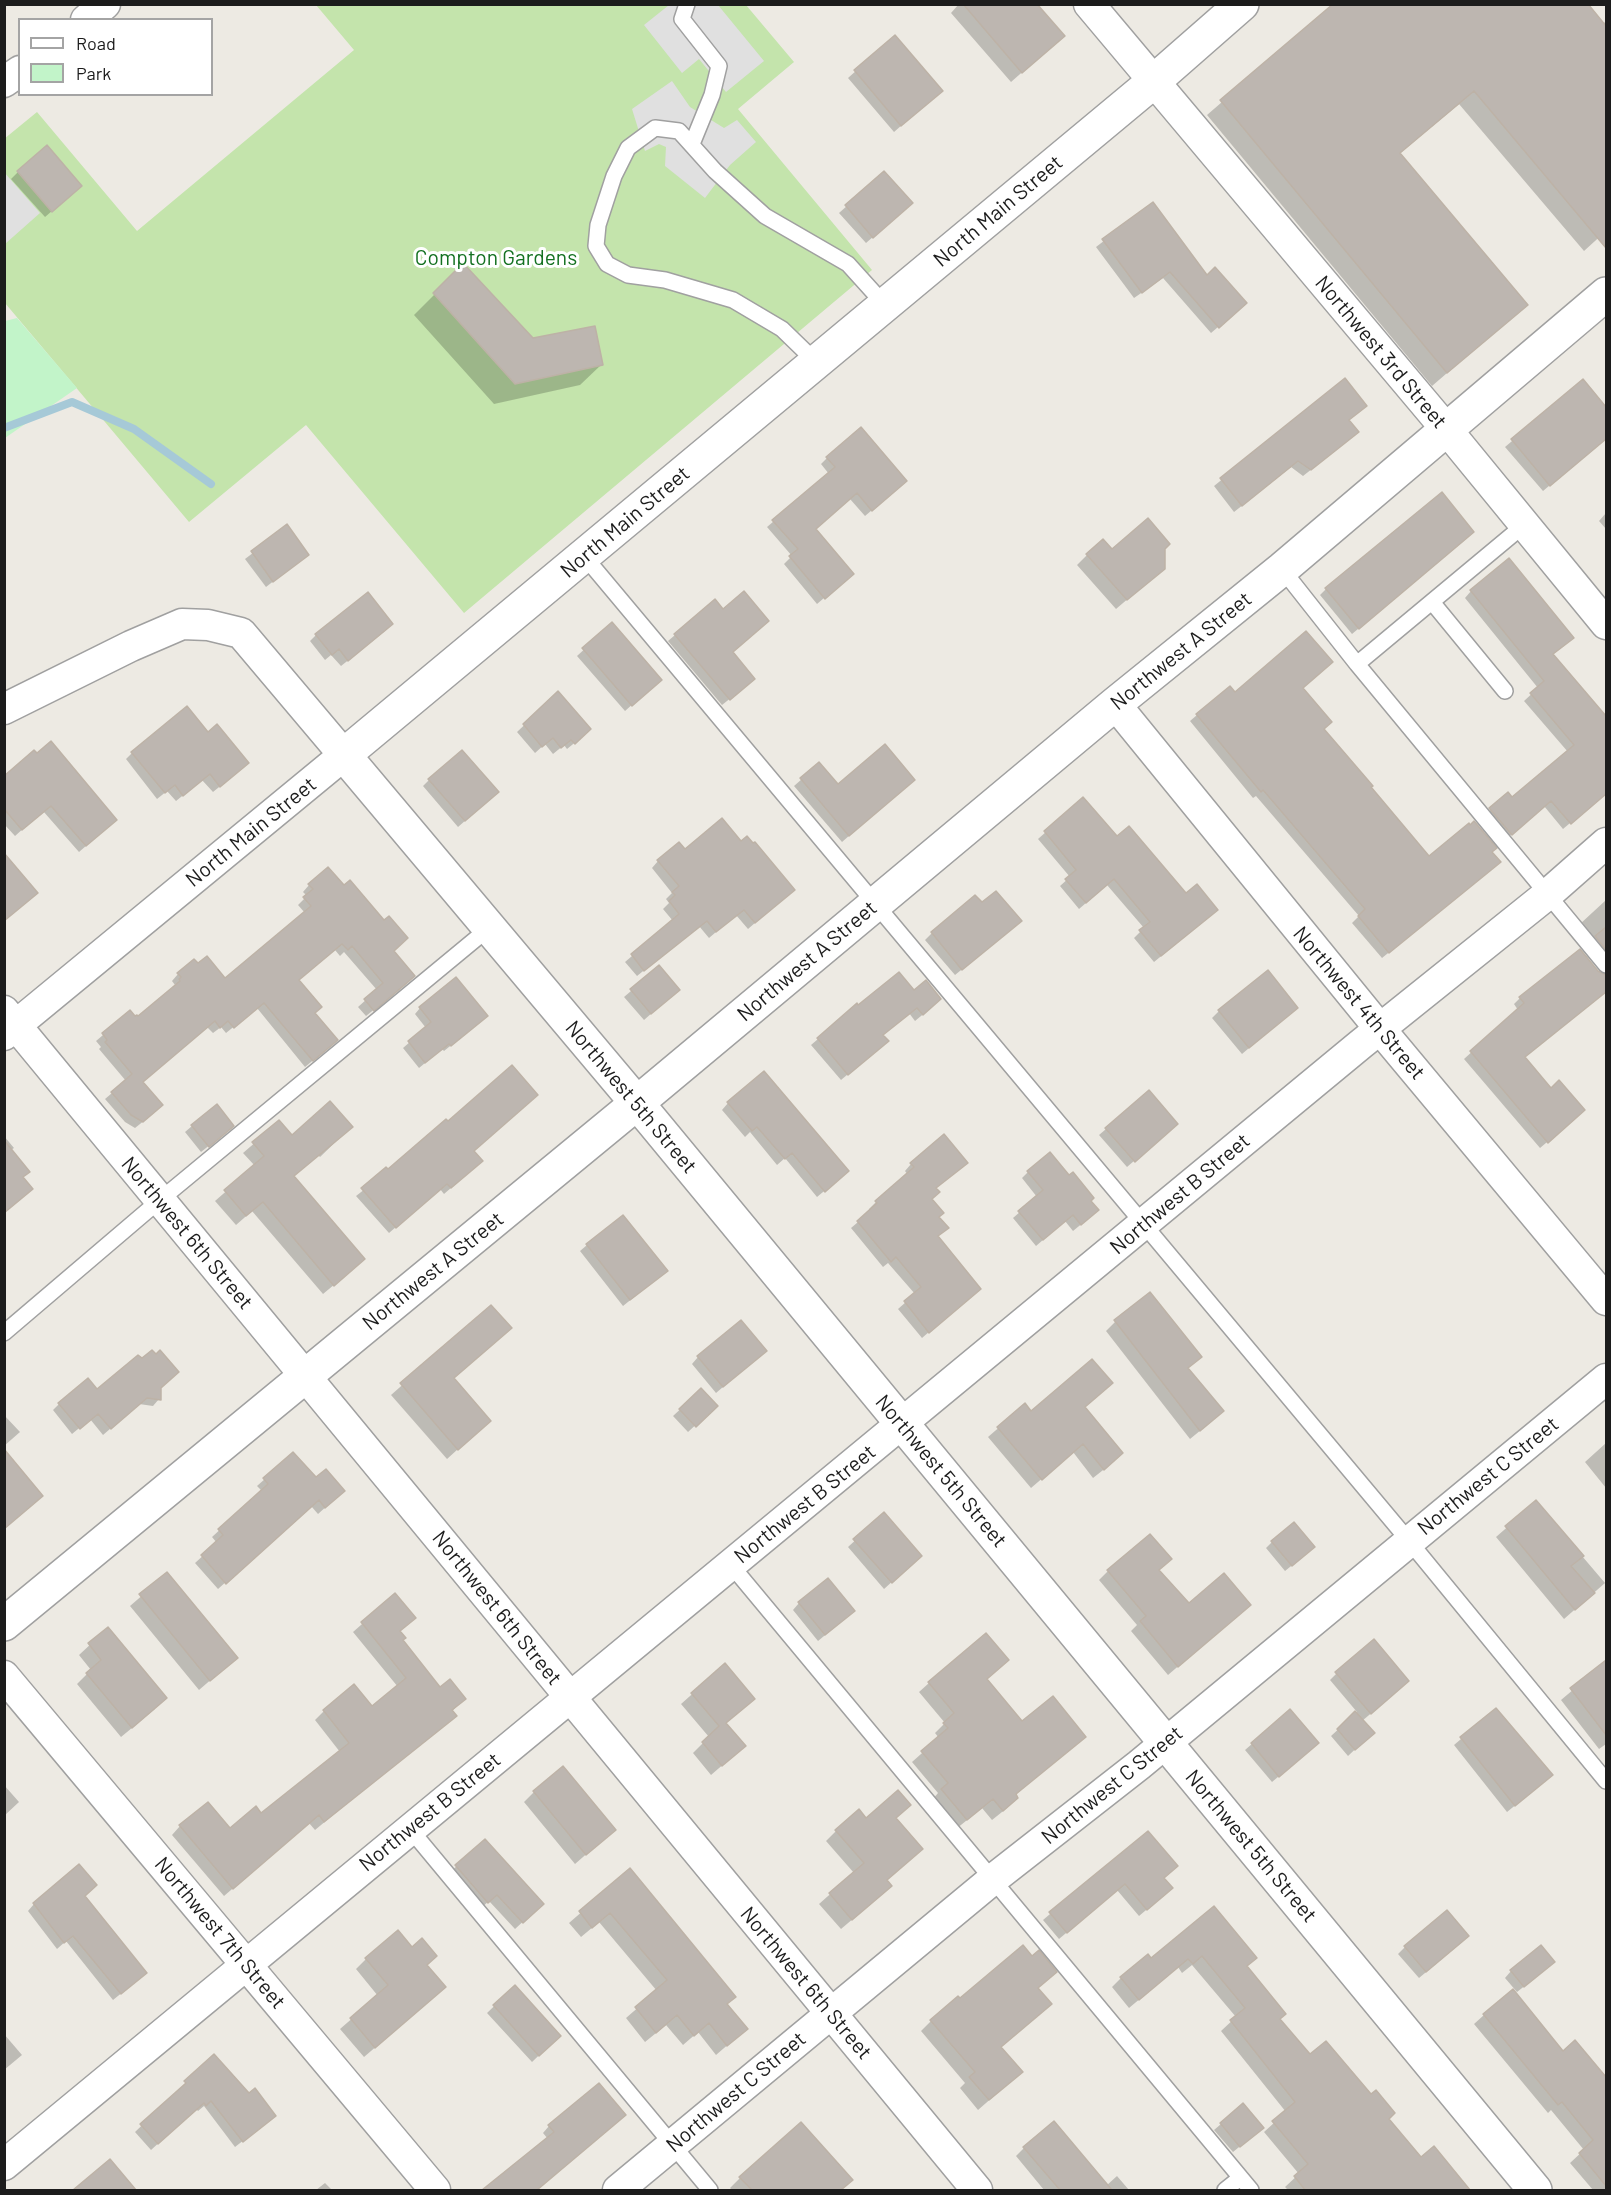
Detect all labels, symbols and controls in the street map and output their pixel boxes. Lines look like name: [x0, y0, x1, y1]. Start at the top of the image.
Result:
legend: [18, 18, 213, 96]
text: Road: [76, 32, 116, 54]
text: Park: [76, 62, 111, 84]
street label: North Main Street: [928, 150, 1068, 272]
park label: Compton Gardens: [415, 245, 577, 271]
street label: Northwest 3rd Street: [1310, 271, 1452, 433]
street label: North Main Street: [555, 461, 695, 583]
street label: Northwest A Street: [1105, 586, 1257, 716]
street label: North Main Street: [181, 772, 321, 892]
street label: Northwest A Street: [732, 895, 882, 1027]
street label: Northwest 4th Street: [1288, 921, 1430, 1085]
street label: Northwest 5th Street: [560, 1016, 702, 1178]
street label: Northwest B Street: [1105, 1128, 1255, 1260]
street label: Northwest 6th Street: [116, 1152, 258, 1314]
street label: Northwest A Street: [357, 1206, 509, 1336]
street label: Northwest 5th Street: [870, 1390, 1012, 1552]
street label: Northwest C Street: [1412, 1411, 1564, 1541]
street label: Northwest B Street: [729, 1439, 881, 1569]
street label: Northwest 6th Street: [427, 1526, 567, 1690]
street label: Northwest C Street: [1036, 1720, 1188, 1850]
street label: Northwest B Street: [354, 1747, 506, 1877]
street label: Northwest 5th Street: [1180, 1765, 1322, 1927]
street label: Northwest 7th Street: [149, 1852, 291, 2014]
street label: Northwest 6th Street: [735, 1902, 877, 2064]
street label: Northwest C Street: [661, 2026, 811, 2158]

